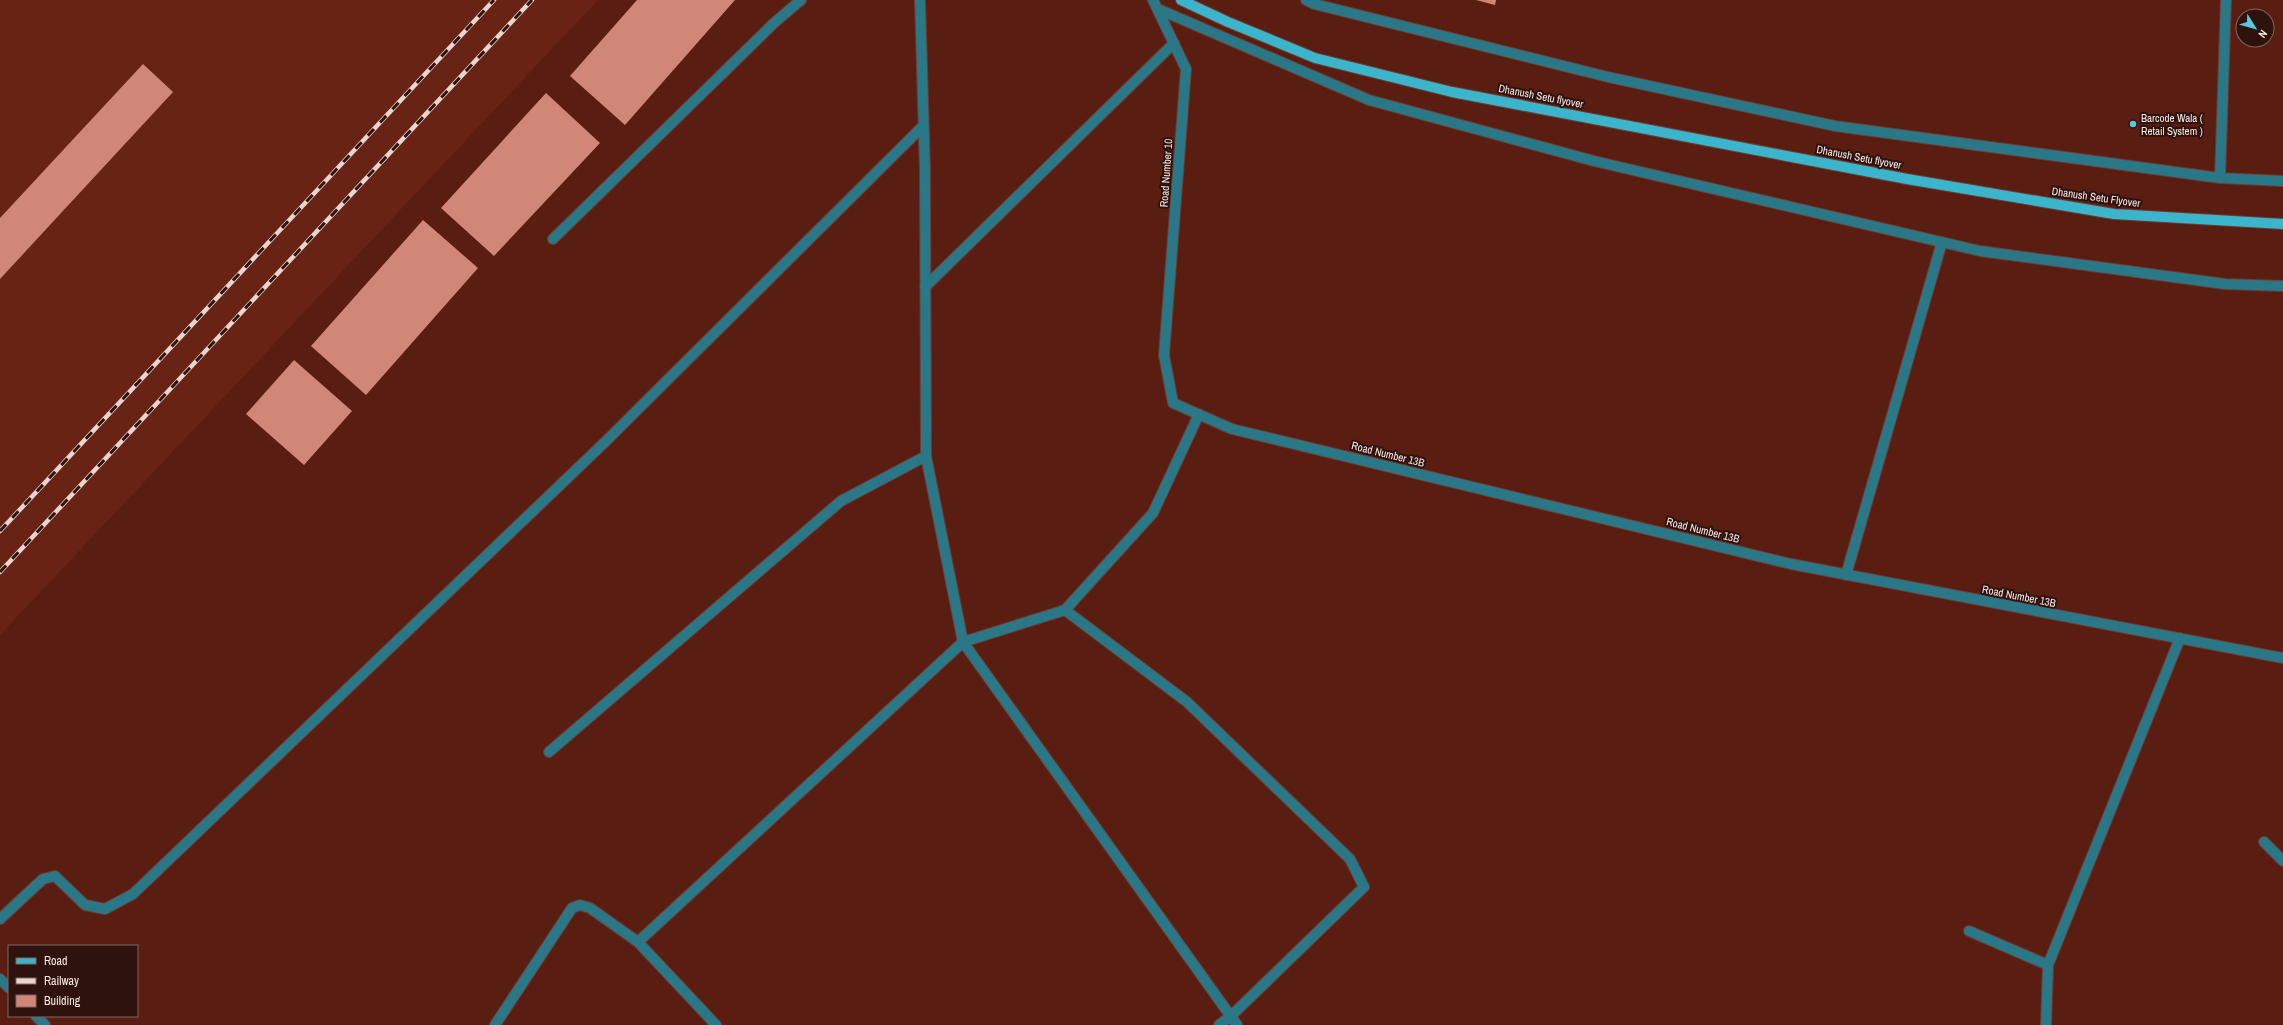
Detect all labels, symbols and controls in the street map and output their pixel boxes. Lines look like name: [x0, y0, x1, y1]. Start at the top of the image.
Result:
north arrow: [2235, 8, 2275, 48]
text: N: [2255, 27, 2271, 41]
street label: Dhanush Setu flyover: [1497, 81, 1585, 111]
place label: Barcode Wala ( Retail System ): [2141, 111, 2203, 138]
marker: Barcode Wala ( Retail System ): [2128, 119, 2138, 129]
street label: Road Number 10: [1157, 138, 1175, 208]
street label: Dhanush Setu flyover: [1815, 142, 1903, 172]
street label: Dhanush Setu Flyover: [2051, 184, 2141, 210]
street label: Road Number 13B: [1350, 438, 1426, 470]
street label: Road Number 13B: [1665, 514, 1741, 546]
street label: Road Number 13B: [1981, 582, 2057, 610]
legend: [8, 945, 138, 1017]
text: Road: [44, 953, 68, 969]
text: Railway: [44, 973, 79, 989]
text: Building: [44, 993, 81, 1009]

